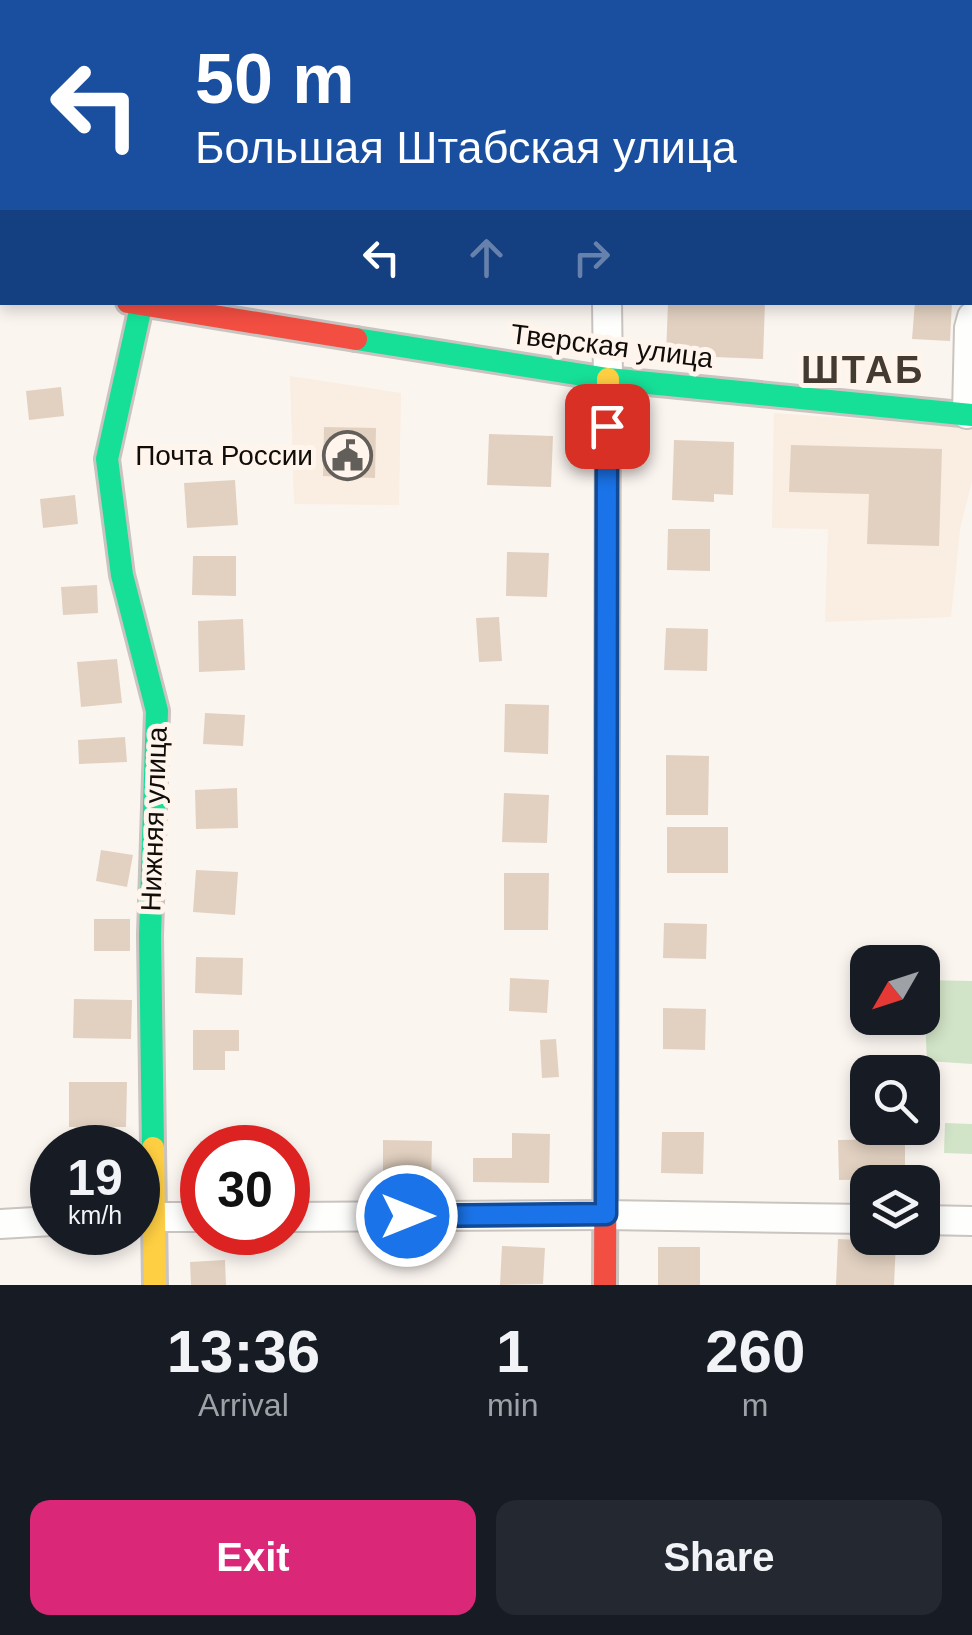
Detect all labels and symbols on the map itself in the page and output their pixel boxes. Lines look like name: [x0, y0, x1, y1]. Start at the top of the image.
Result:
street label: Тверская улица: [509, 318, 716, 374]
district label: ШТАБ: [801, 349, 925, 391]
pin: [565, 384, 650, 469]
public building icon: Почта России: [322, 429, 374, 481]
place label: Почта России: [135, 440, 313, 471]
street label: Нижняя улица: [135, 726, 173, 912]
north arrow: [850, 945, 940, 1035]
speed limit sign: 30: [180, 1125, 310, 1255]
position arrow: [355, 1164, 459, 1268]

